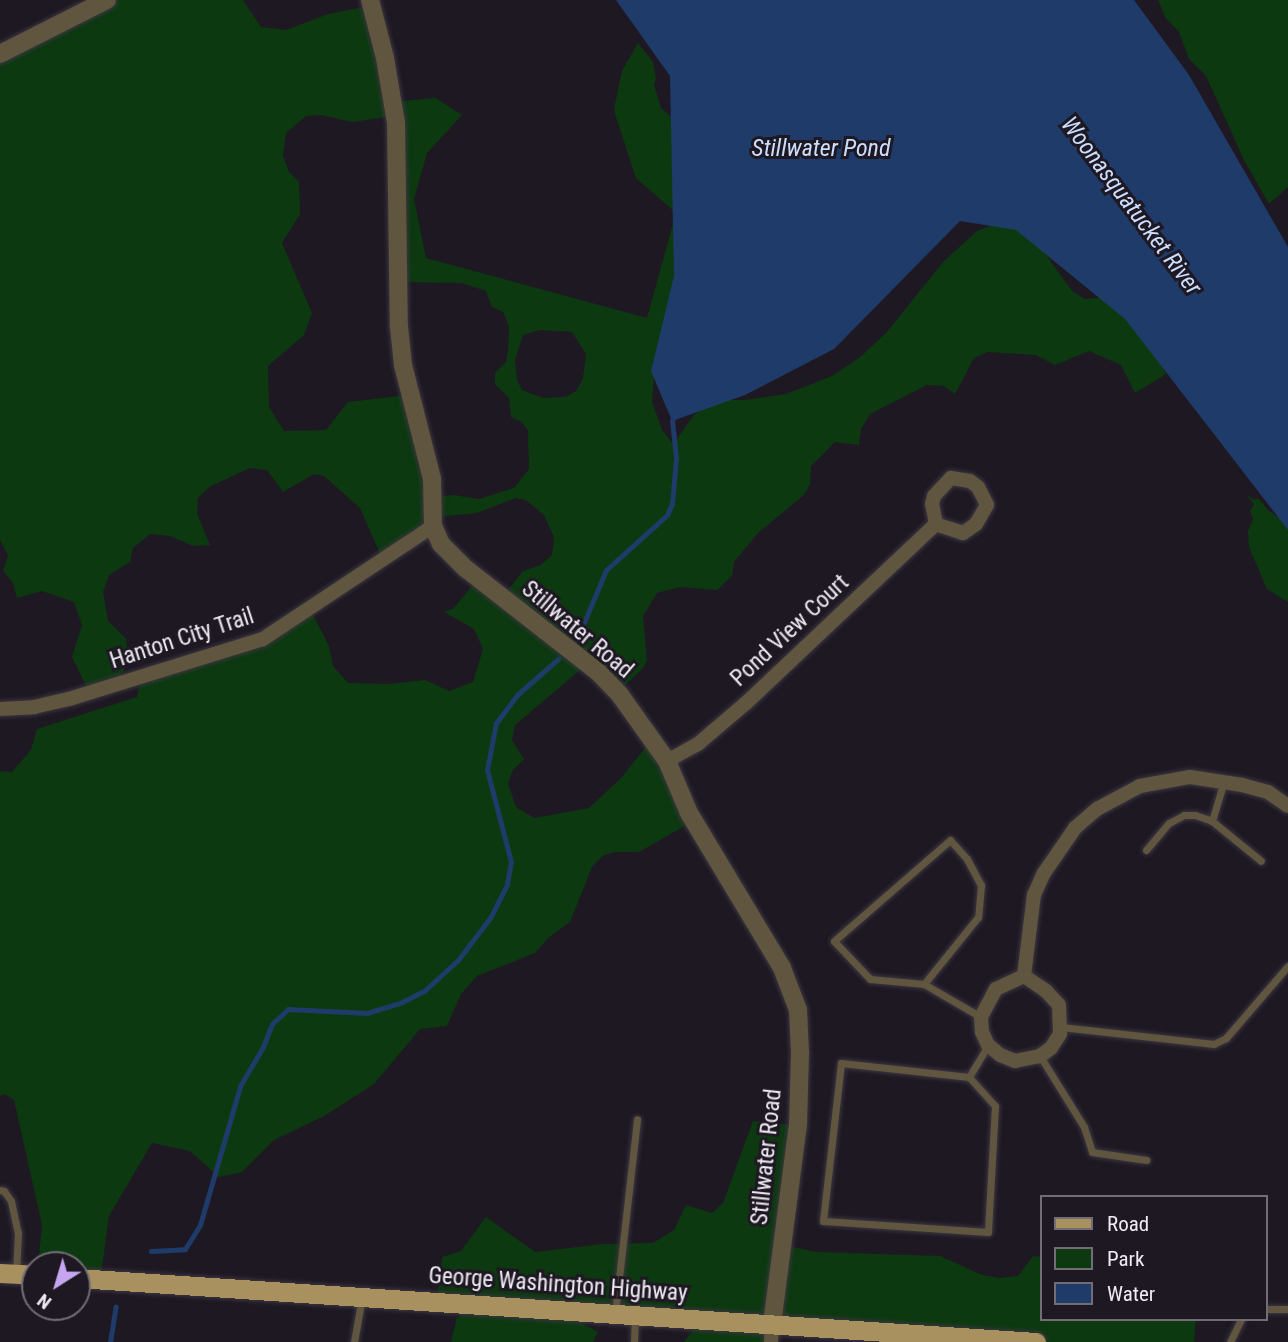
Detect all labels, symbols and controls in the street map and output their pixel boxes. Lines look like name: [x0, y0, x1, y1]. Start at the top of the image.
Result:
water label: Woonasquatucket River: [1055, 111, 1207, 301]
water label: Stillwater Pond: [752, 135, 890, 163]
street label: Pond View Court: [725, 569, 855, 693]
street label: Stillwater Road: [516, 576, 638, 684]
street label: Hanton City Trail: [106, 603, 258, 675]
street label: Stillwater Road: [746, 1088, 788, 1226]
legend: [1040, 1195, 1267, 1321]
text: Road: [1107, 1212, 1149, 1236]
text: Park: [1107, 1247, 1144, 1271]
north arrow: [21, 1251, 91, 1321]
street label: George Washington Highway: [428, 1262, 688, 1308]
text: Water: [1107, 1282, 1155, 1306]
text: N: [33, 1289, 56, 1314]

